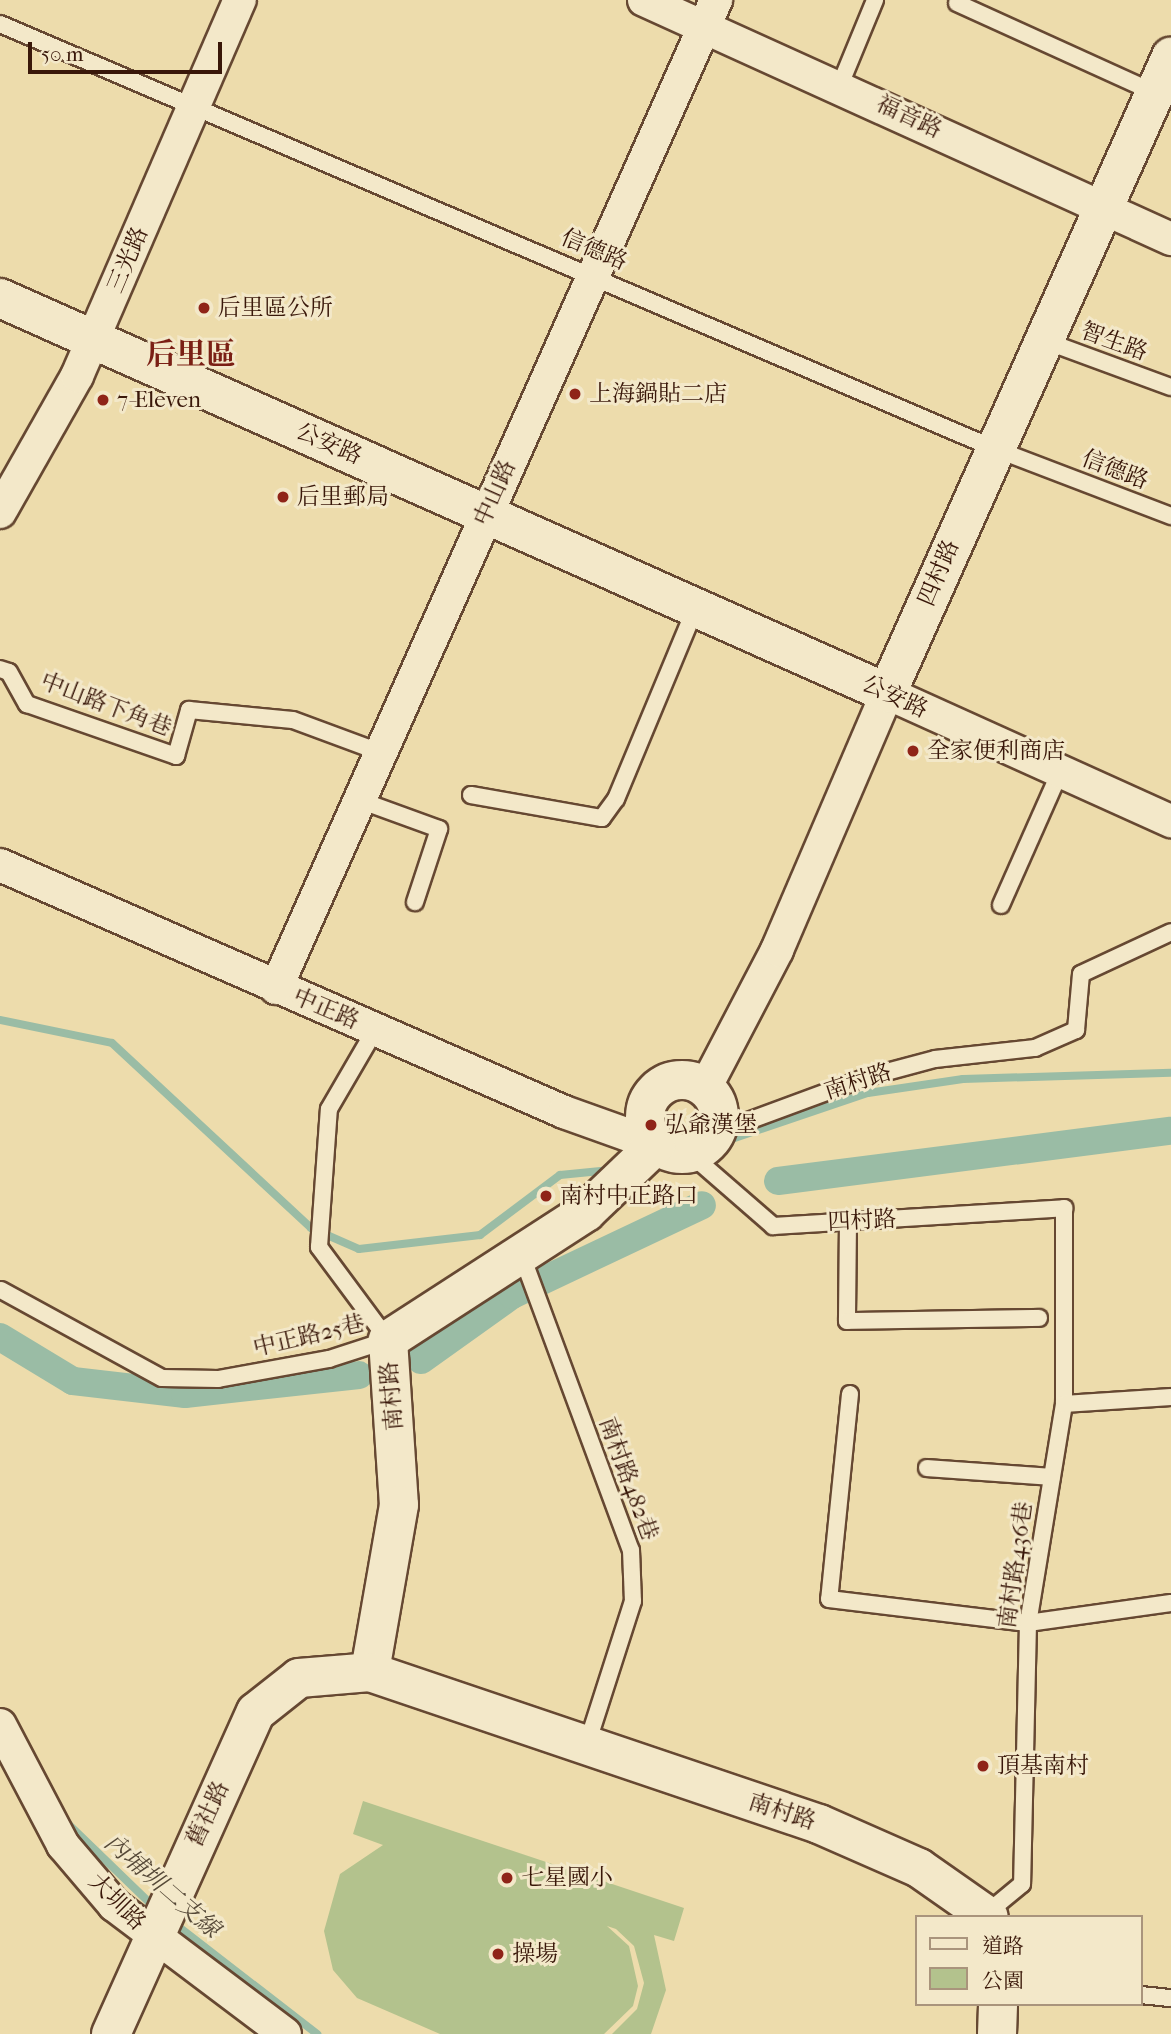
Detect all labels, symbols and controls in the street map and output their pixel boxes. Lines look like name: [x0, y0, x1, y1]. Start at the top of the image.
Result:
scale bar: [32, 28, 226, 72]
text: 50 m: [41, 42, 84, 66]
street label: 福音路: [872, 90, 946, 144]
street label: 三光路: [102, 223, 154, 297]
street label: 信德路: [557, 224, 631, 276]
place label: 后里區公所: [218, 294, 333, 322]
marker: 后里區公所: [196, 300, 212, 316]
street label: 智生路: [1077, 317, 1151, 367]
district label: 后里區: [146, 337, 236, 373]
place label: 上海鍋貼二店: [589, 380, 727, 408]
place label: 7-Eleven: [117, 386, 201, 414]
marker: 上海鍋貼二店: [567, 386, 583, 402]
marker: 7-Eleven: [95, 392, 111, 408]
street label: 公安路: [292, 417, 366, 471]
street label: 信德路: [1078, 445, 1152, 495]
street label: 中山路: [468, 456, 522, 530]
place label: 后里郵局: [297, 483, 389, 511]
marker: 后里郵局: [275, 489, 291, 505]
street label: 四村路: [913, 536, 965, 610]
street label: 中山路下角巷: [37, 667, 175, 743]
street label: 公安路: [858, 670, 932, 724]
place label: 全家便利商店: [927, 737, 1065, 765]
marker: 全家便利商店: [905, 743, 921, 759]
street label: 中正路: [289, 983, 363, 1035]
street label: 南村路: [821, 1058, 895, 1106]
place label: 弘爺漢堡: [665, 1111, 757, 1139]
marker: 弘爺漢堡: [643, 1117, 659, 1133]
place label: 南村中正路口: [560, 1182, 698, 1210]
marker: 南村中正路口: [538, 1188, 554, 1204]
street label: 四村路: [827, 1205, 897, 1237]
street label: 中正路25巷: [250, 1310, 368, 1362]
street label: 南村路: [375, 1360, 409, 1432]
street label: 南村路482巷: [593, 1414, 663, 1544]
street label: 南村路436巷: [993, 1500, 1039, 1630]
place label: 頂基南村: [997, 1752, 1089, 1780]
marker: 頂基南村: [975, 1758, 991, 1774]
street label: 舊社路: [181, 1777, 235, 1851]
street label: 南村路: [745, 1788, 819, 1836]
water label: 內埔圳二支線: [98, 1828, 226, 1944]
place label: 七星國小: [521, 1864, 613, 1892]
street label: 大圳路: [83, 1868, 151, 1936]
marker: 七星國小: [499, 1870, 515, 1886]
legend: [916, 1915, 1143, 2006]
text: 道路: [982, 1934, 1024, 1958]
place label: 操場: [512, 1940, 558, 1968]
marker: 操場: [490, 1946, 506, 1962]
text: 公園: [982, 1969, 1024, 1993]

